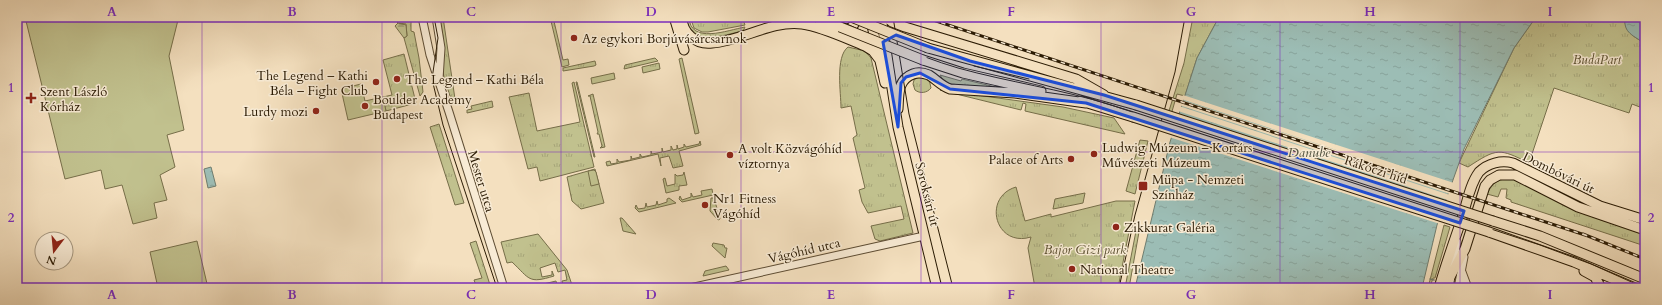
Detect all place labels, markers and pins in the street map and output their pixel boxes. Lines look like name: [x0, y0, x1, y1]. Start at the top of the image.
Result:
place label: Az egykori Borjúvásárcsarnok: [582, 30, 747, 48]
marker: Az egykori Borjúvásárcsarnok: [569, 33, 579, 43]
place label: The Legend – Kathi Béla – Fight Club: [256, 67, 368, 100]
place label: The Legend – Kathi Béla: [405, 71, 544, 89]
marker: The Legend – Kathi Béla: [392, 74, 402, 84]
marker: The Legend – Kathi Béla – Fight Club: [371, 77, 381, 87]
place label: Szent László Kórház: [40, 83, 107, 116]
place label: Boulder Academy Budapest: [373, 91, 472, 124]
marker: Szent László Kórház: [25, 92, 37, 104]
marker: Boulder Academy Budapest: [360, 101, 370, 111]
place label: Lurdy mozi: [243, 103, 308, 121]
marker: Lurdy mozi: [311, 106, 321, 116]
place label: Ludwig Múzeum – Kortárs Művészeti Múzeum: [1102, 139, 1252, 172]
place label: A volt Közvágóhíd víztornya: [738, 140, 842, 173]
marker: Ludwig Múzeum – Kortárs Művészeti Múzeum: [1089, 149, 1099, 159]
marker: A volt Közvágóhíd víztornya: [725, 150, 735, 160]
place label: Palace of Arts: [989, 151, 1063, 169]
marker: Palace of Arts: [1066, 154, 1076, 164]
place label: Müpa - Nemzeti Színház: [1152, 171, 1244, 204]
marker: Müpa - Nemzeti Színház: [1137, 180, 1149, 192]
place label: Nr1 Fitness Vágóhíd: [713, 190, 776, 223]
marker: Nr1 Fitness Vágóhíd: [700, 200, 710, 210]
place label: Zikkurat Galéria: [1124, 219, 1215, 237]
marker: Zikkurat Galéria: [1111, 222, 1121, 232]
place label: National Theatre: [1080, 261, 1174, 279]
marker: National Theatre: [1067, 264, 1077, 274]

